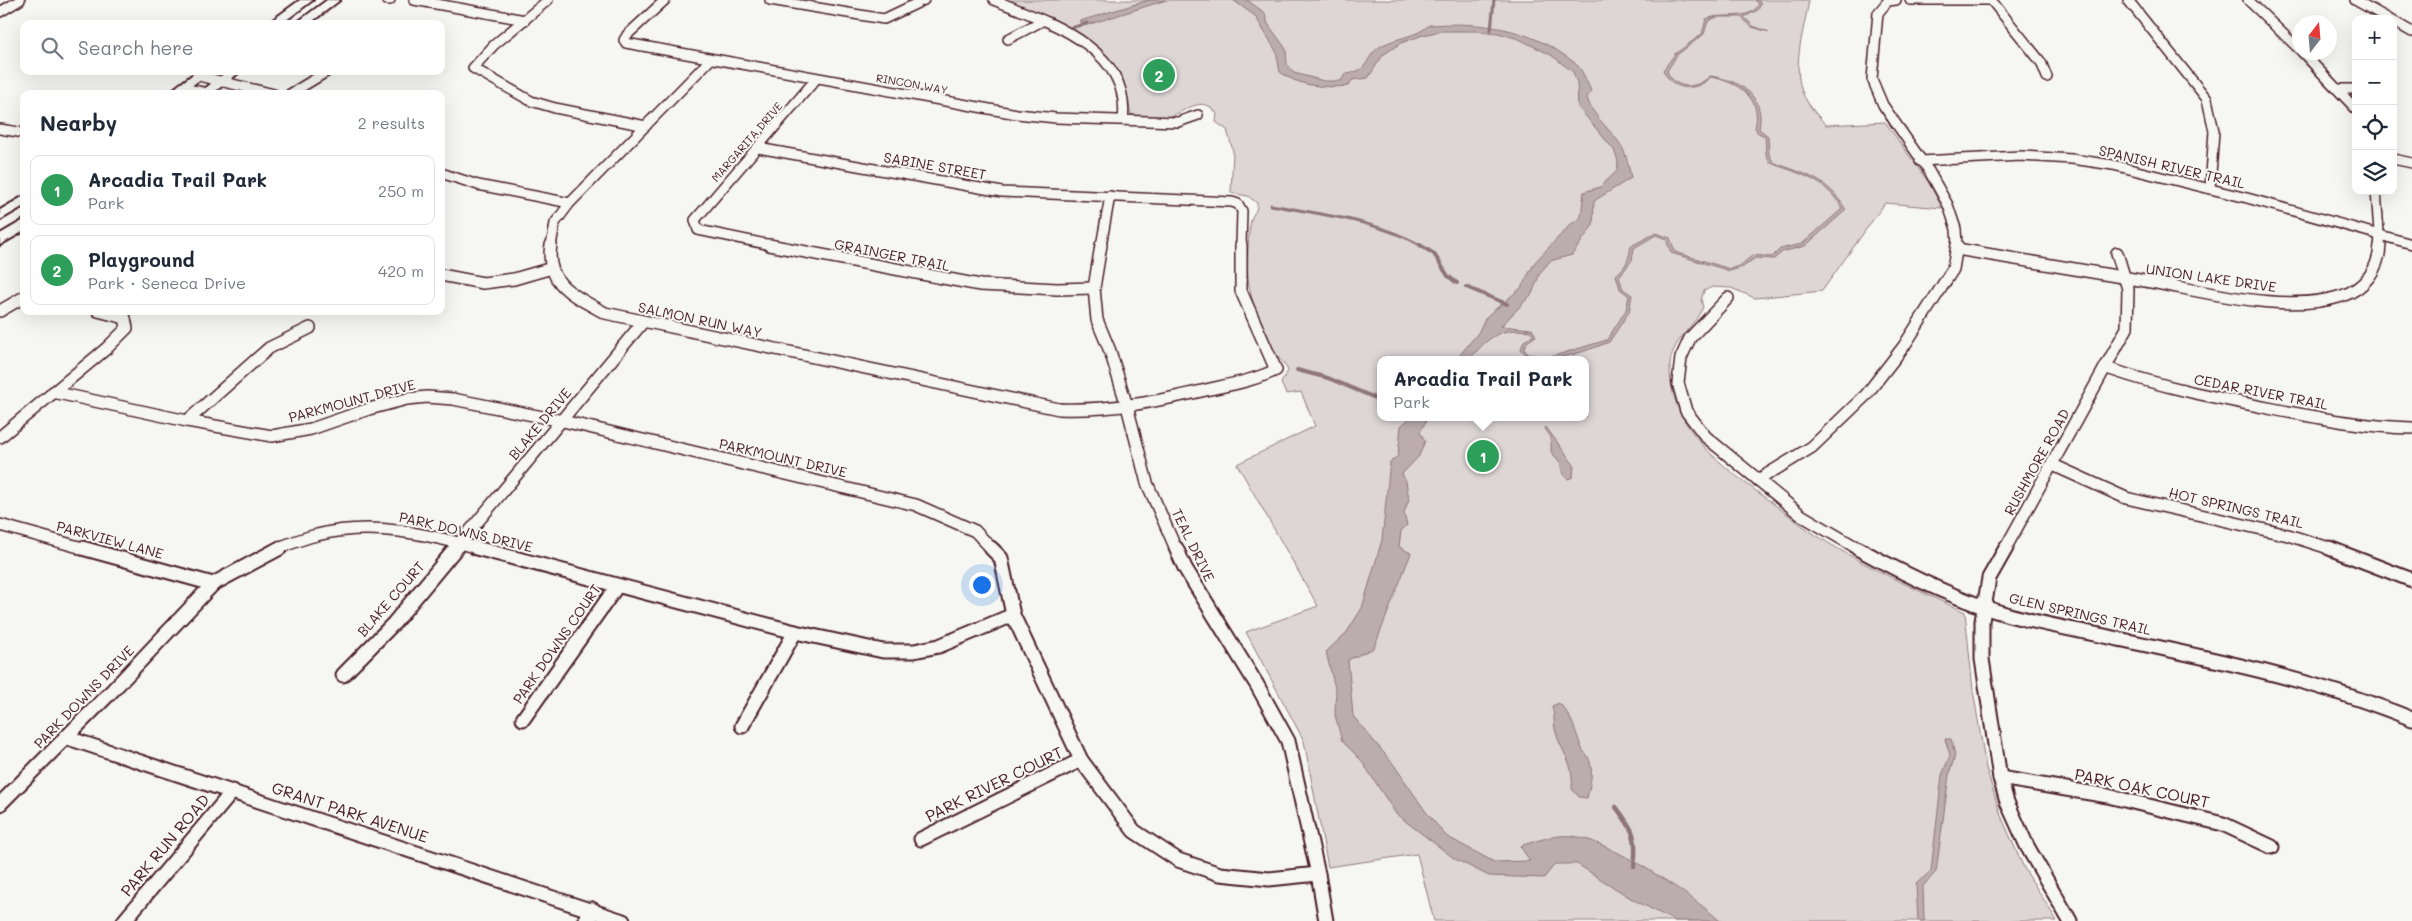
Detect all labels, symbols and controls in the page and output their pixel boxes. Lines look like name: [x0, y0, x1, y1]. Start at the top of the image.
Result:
north arrow: [2292, 15, 2337, 60]
map controls: [2352, 15, 2397, 195]
button: +: [2352, 15, 2397, 60]
search box: [20, 20, 445, 75]
icon: search: [38, 34, 66, 62]
text: Search here: [78, 35, 194, 60]
pin: 2: [1143, 56, 1175, 94]
button: −: [2352, 60, 2397, 105]
street label: RINCON WAY: [875, 70, 949, 97]
street label: MARGARITA DRIVE: [708, 99, 785, 185]
button: locate: [2352, 105, 2397, 150]
text: Nearby: [40, 109, 117, 136]
text: 2 results: [358, 112, 425, 133]
street label: SPANISH RIVER TRAIL: [2097, 140, 2248, 193]
street label: SABINE STREET: [882, 147, 988, 184]
button: layers: [2352, 150, 2397, 195]
text: Arcadia Trail Park: [88, 167, 267, 192]
text: 1: [53, 180, 61, 201]
text: 250 m: [378, 180, 424, 201]
text: Park: [88, 192, 124, 213]
street label: GRAINGER TRAIL: [833, 234, 952, 275]
text: Playground: [88, 247, 195, 272]
street label: UNION LAKE DRIVE: [2145, 259, 2278, 296]
text: 2: [53, 260, 61, 281]
text: 420 m: [378, 260, 424, 281]
text: Park · Seneca Drive: [88, 272, 246, 293]
street label: SALMON RUN WAY: [636, 297, 764, 342]
popup: [1377, 356, 1589, 421]
text: Arcadia Trail Park: [1393, 366, 1573, 391]
street label: CEDAR RIVER TRAIL: [2192, 369, 2330, 414]
street label: PARKMOUNT DRIVE: [286, 374, 417, 427]
street label: BLAKE DRIVE: [504, 384, 575, 464]
text: Park: [1393, 391, 1430, 412]
street label: RUSHMORE ROAD: [1999, 405, 2074, 519]
street label: PARKMOUNT DRIVE: [717, 434, 849, 481]
pin: 1: [1467, 437, 1499, 475]
street label: HOT SPRINGS TRAIL: [2167, 483, 2306, 532]
street label: TEAL DRIVE: [1168, 505, 1219, 584]
street label: PARK DOWNS DRIVE: [397, 507, 535, 556]
street label: PARKVIEW LANE: [55, 516, 166, 563]
street label: BLAKE COURT: [353, 557, 429, 640]
your location: [969, 572, 995, 598]
street label: PARK DOWNS COURT: [508, 580, 605, 707]
street label: GLEN SPRINGS TRAIL: [2007, 588, 2154, 639]
street label: PARK DOWNS DRIVE: [29, 641, 138, 752]
street label: PARK RIVER COURT: [921, 741, 1066, 826]
street label: PARK OAK COURT: [2073, 763, 2211, 812]
street label: GRANT PARK AVENUE: [269, 776, 431, 847]
street label: PARK RUN ROAD: [116, 789, 214, 900]

